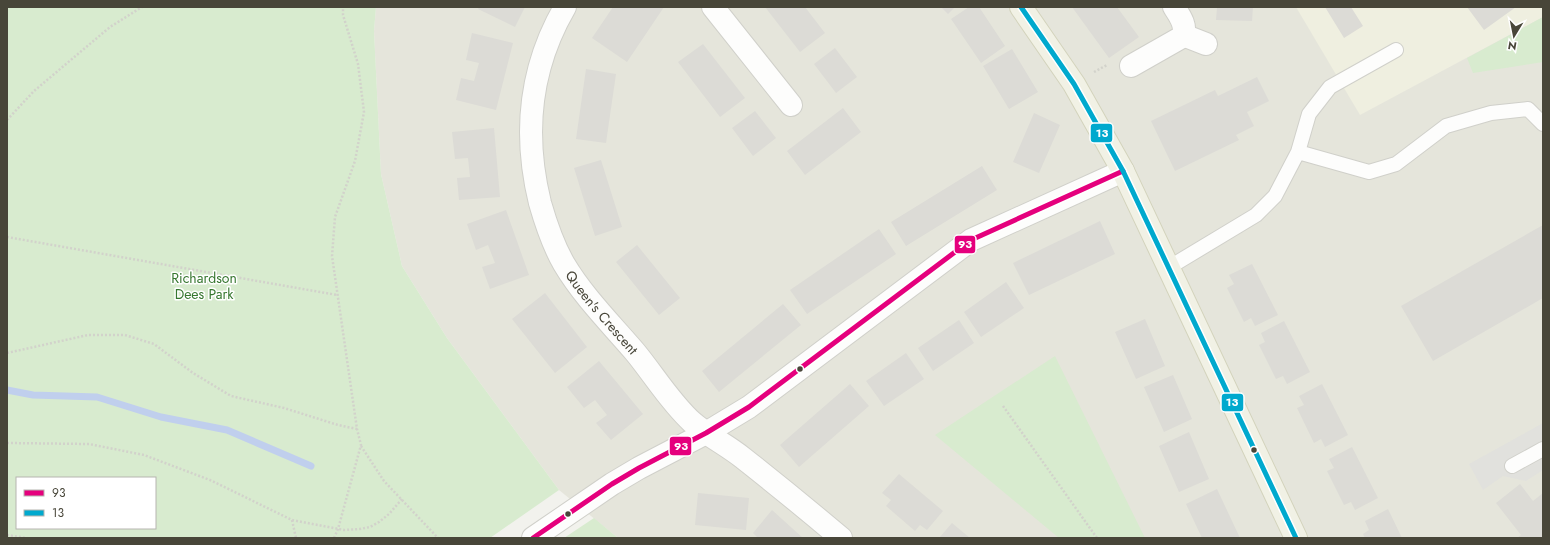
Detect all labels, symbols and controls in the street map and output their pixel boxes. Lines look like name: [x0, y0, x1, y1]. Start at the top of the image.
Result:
north arrow: [1494, 16, 1534, 56]
text: N: [1507, 37, 1518, 54]
line badge: 13: [1090, 123, 1113, 143]
text: 13: [1096, 125, 1108, 141]
line badge: 93: [954, 235, 976, 254]
text: 93: [958, 236, 972, 252]
street label: Queen's Crescent: [561, 266, 643, 359]
park label: Richardson Dees Park: [171, 268, 237, 304]
unlabelled marker: [795, 364, 805, 374]
line badge: 13: [1221, 393, 1244, 412]
text: 13: [1226, 394, 1238, 410]
line badge: 93: [669, 436, 692, 456]
text: 93: [674, 438, 688, 454]
unlabelled marker: [1249, 445, 1259, 455]
legend: [16, 477, 156, 529]
text: 93: [52, 484, 66, 502]
text: 13: [52, 504, 64, 522]
unlabelled marker: [563, 509, 573, 519]

